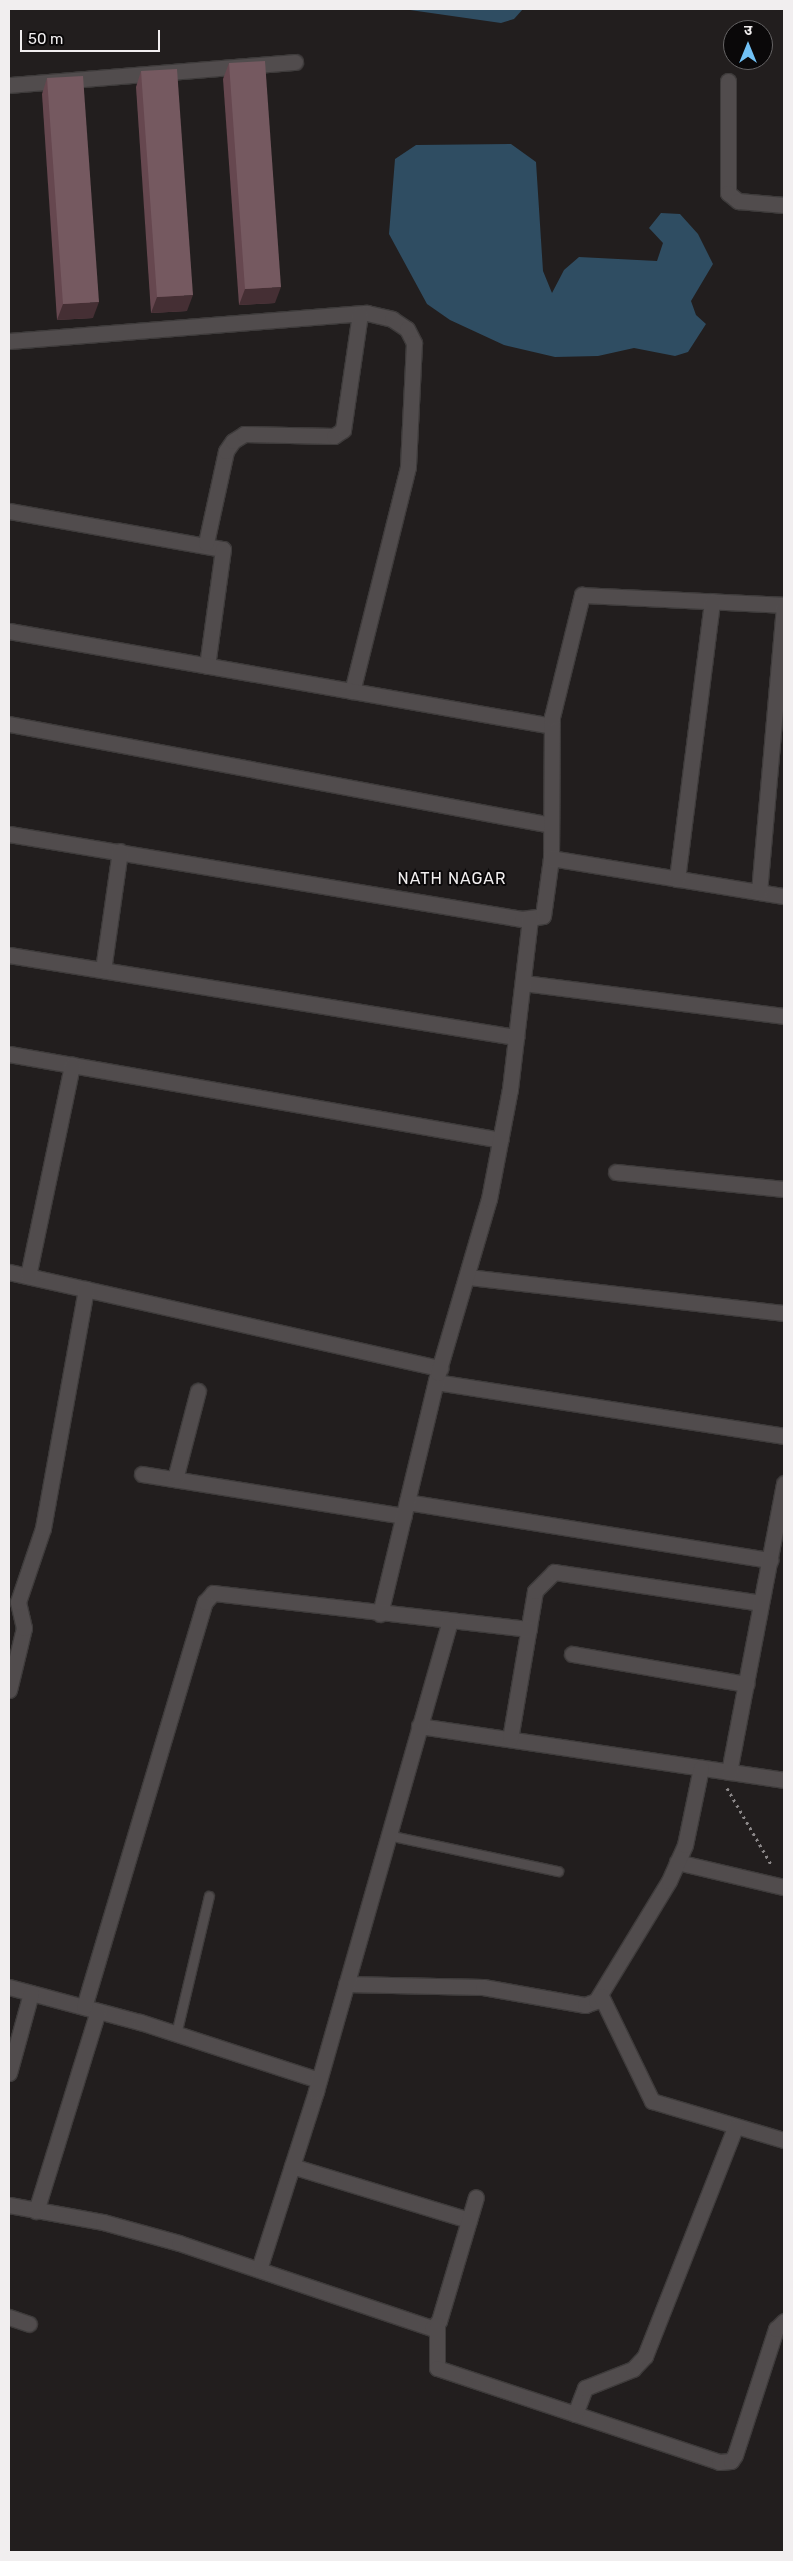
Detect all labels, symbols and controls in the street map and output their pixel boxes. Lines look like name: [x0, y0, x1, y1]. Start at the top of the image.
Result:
scale bar: [22, 20, 162, 52]
north arrow: [723, 20, 773, 70]
text: उ: [744, 22, 752, 39]
text: 50 m: [28, 30, 63, 48]
district label: NATH NAGAR: [396, 869, 508, 889]

